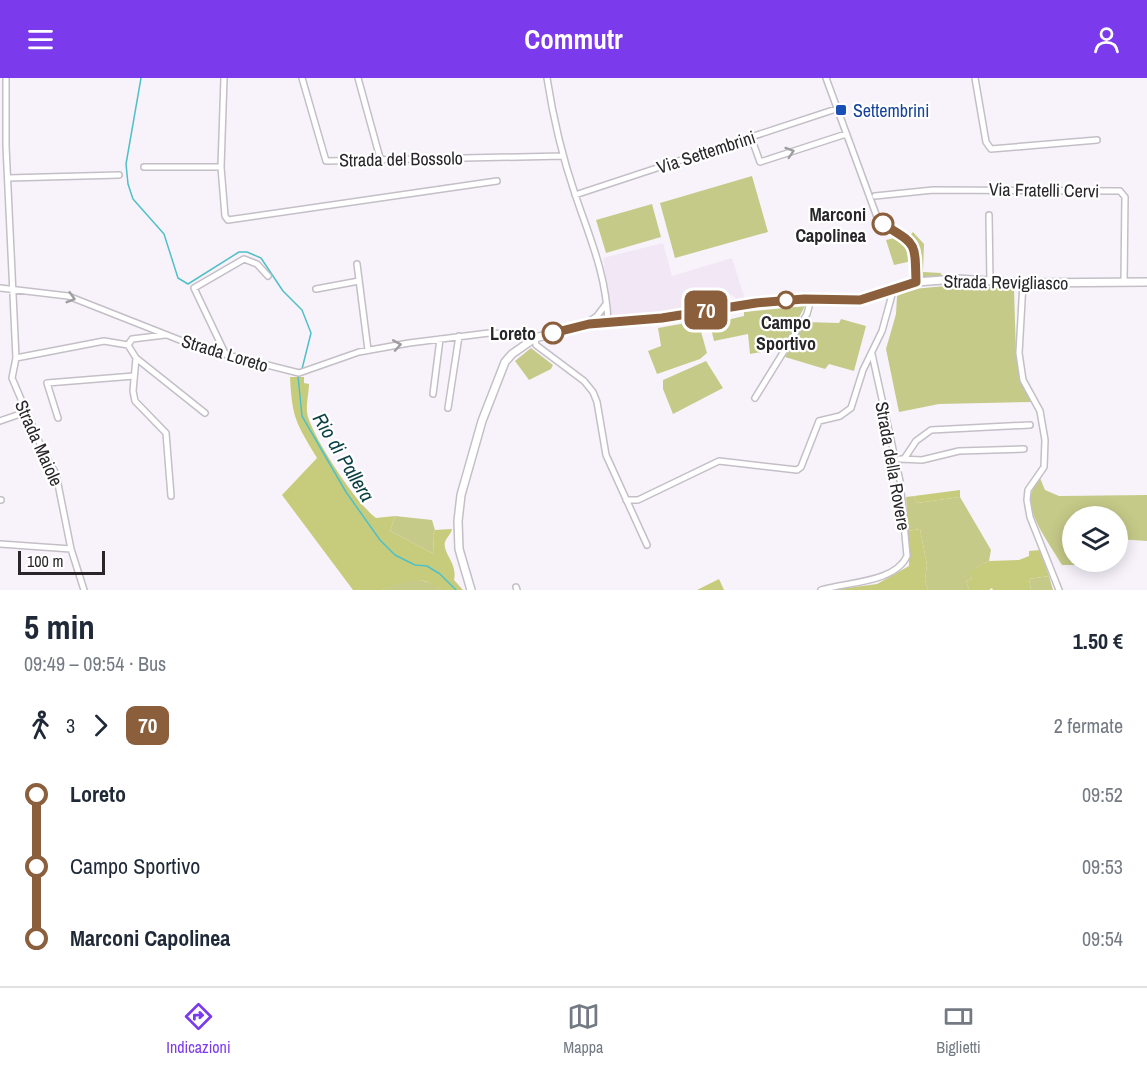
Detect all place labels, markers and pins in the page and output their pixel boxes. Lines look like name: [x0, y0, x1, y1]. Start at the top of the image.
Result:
place label: Settembrini: [853, 98, 929, 123]
marker: Settembrini: [834, 103, 848, 117]
place label: Marconi Capolinea: [795, 202, 867, 248]
marker: Marconi Capolinea: [872, 213, 894, 235]
marker: Campo Sportivo: [777, 291, 795, 309]
place label: Campo Sportivo: [756, 310, 816, 356]
place label: Loreto: [490, 321, 536, 346]
marker: Loreto: [542, 322, 564, 344]

